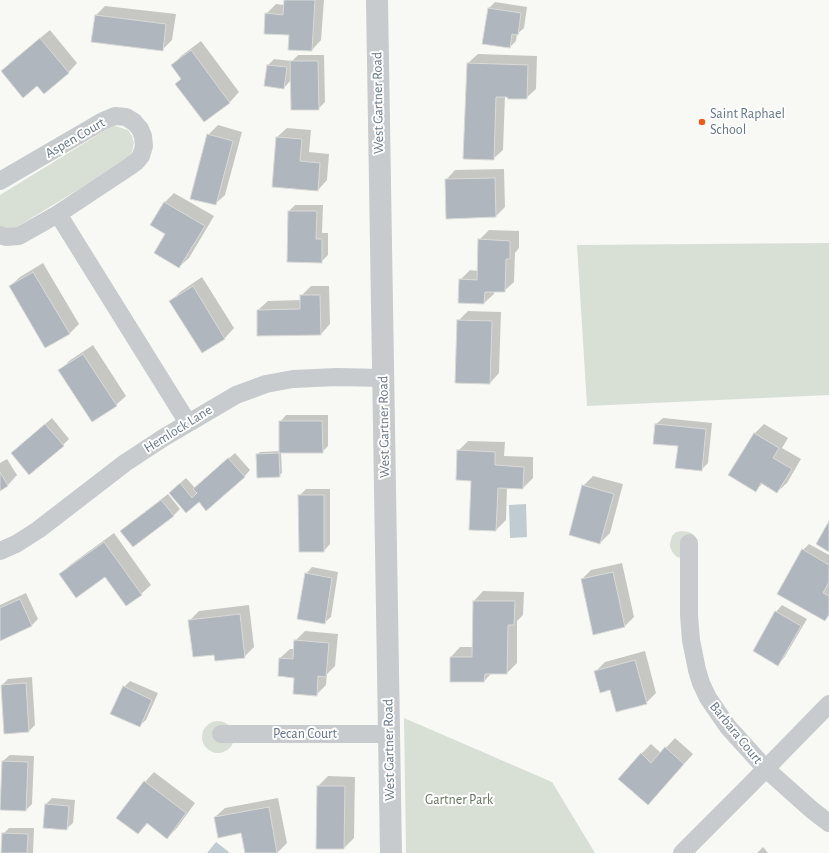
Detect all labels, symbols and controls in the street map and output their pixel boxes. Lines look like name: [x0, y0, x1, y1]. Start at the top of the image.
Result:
street label: West Gartner Road: [369, 52, 387, 154]
place label: Saint Raphael School: [710, 106, 785, 138]
street label: Aspen Court: [42, 114, 108, 162]
marker: Saint Raphael School: [697, 117, 707, 127]
street label: West Gartner Road: [375, 376, 393, 478]
street label: Hemlock Lane: [141, 401, 215, 457]
street label: West Gartner Road: [380, 699, 398, 801]
street label: Barbara Court: [706, 699, 766, 767]
street label: Pecan Court: [273, 726, 337, 742]
park label: Gartner Park: [425, 792, 493, 808]

